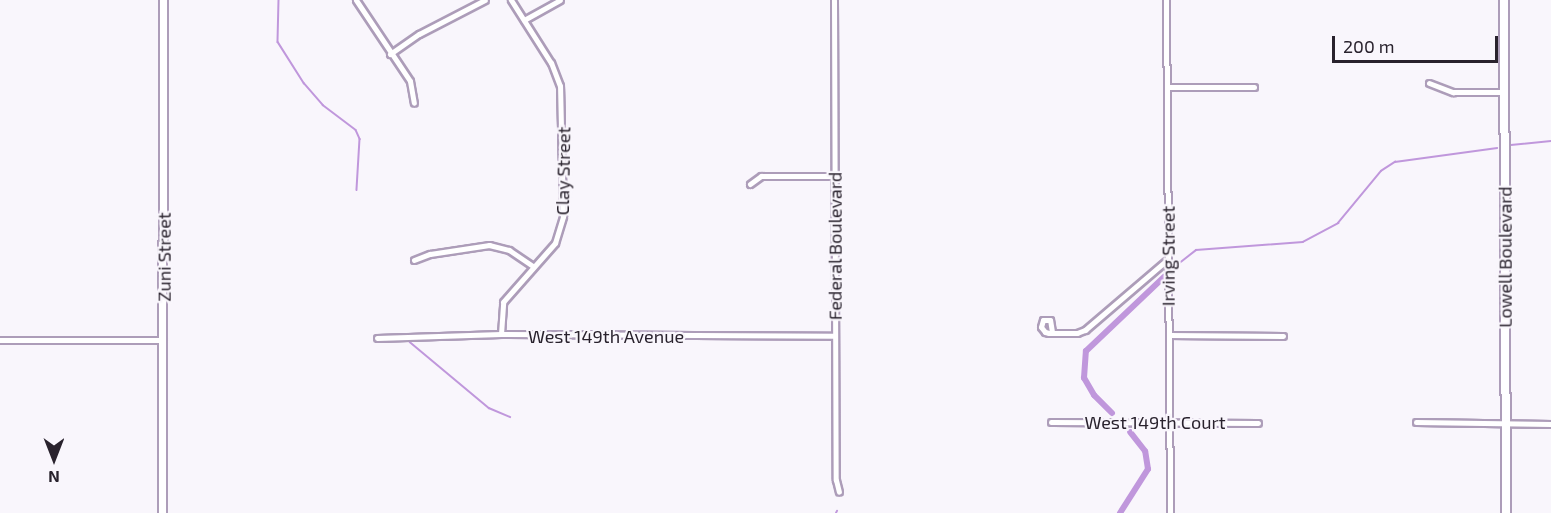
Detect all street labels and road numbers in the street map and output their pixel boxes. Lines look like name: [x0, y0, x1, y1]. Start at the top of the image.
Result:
street label: Clay Street: [551, 126, 575, 216]
street label: Federal Boulevard: [824, 172, 846, 320]
street label: Lowell Boulevard: [1494, 186, 1516, 328]
street label: Irving Street: [1157, 206, 1179, 306]
street label: Zuni Street: [153, 212, 175, 302]
street label: West 149th Avenue: [528, 325, 684, 347]
street label: West 149th Court: [1084, 411, 1226, 433]

